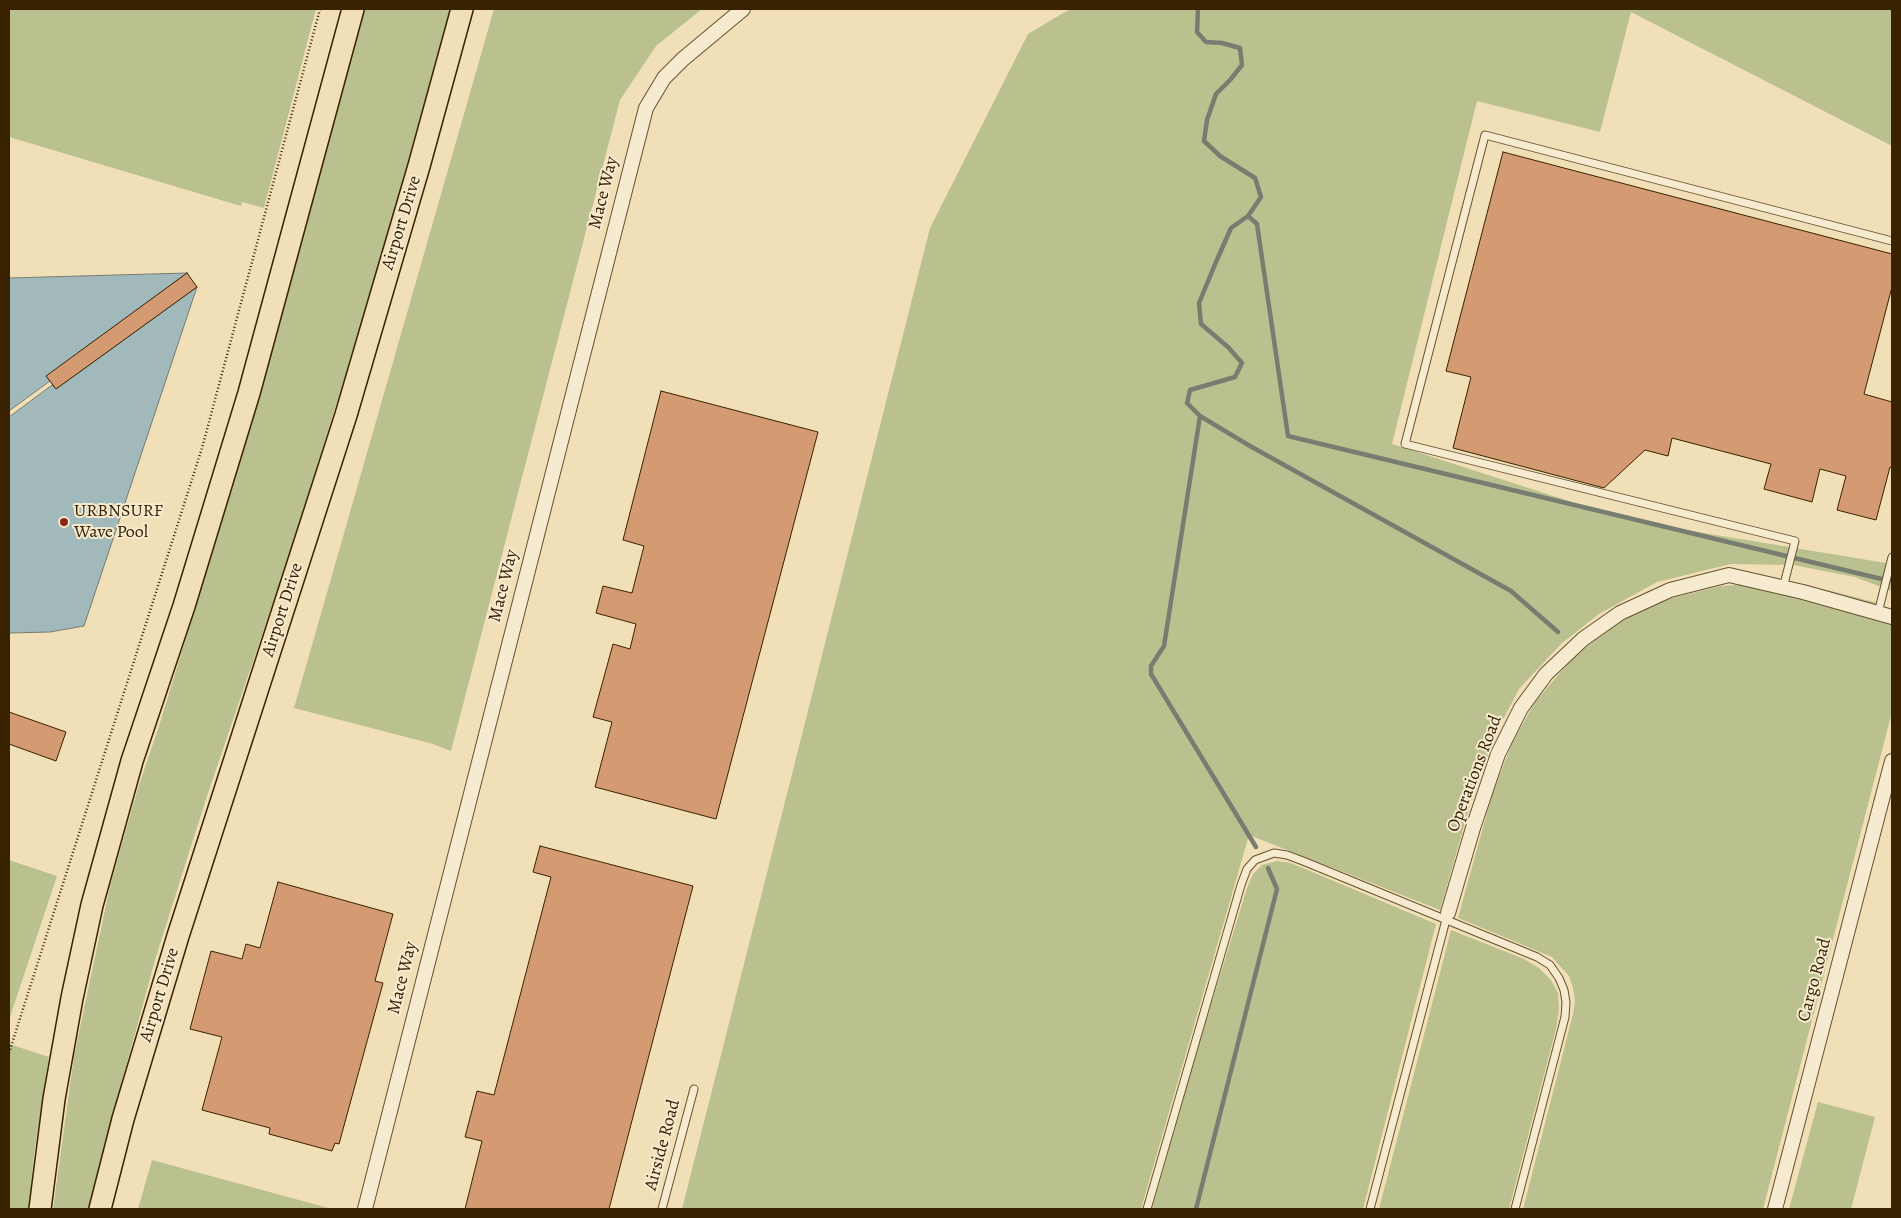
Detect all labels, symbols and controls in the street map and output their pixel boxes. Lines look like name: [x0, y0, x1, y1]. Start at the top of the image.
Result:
street label: Mace Way: [585, 155, 623, 231]
street label: Airport Drive: [377, 173, 427, 273]
place label: URBNSURF Wave Pool: [74, 501, 163, 544]
marker: URBNSURF Wave Pool: [58, 516, 70, 528]
street label: Mace Way: [485, 548, 523, 624]
street label: Airport Drive: [258, 560, 308, 660]
street label: Operations Road: [1443, 713, 1507, 835]
street label: Cargo Road: [1793, 936, 1837, 1024]
street label: Mace Way: [384, 940, 422, 1016]
street label: Airport Drive: [135, 945, 185, 1045]
street label: Airside Road: [641, 1097, 685, 1193]

